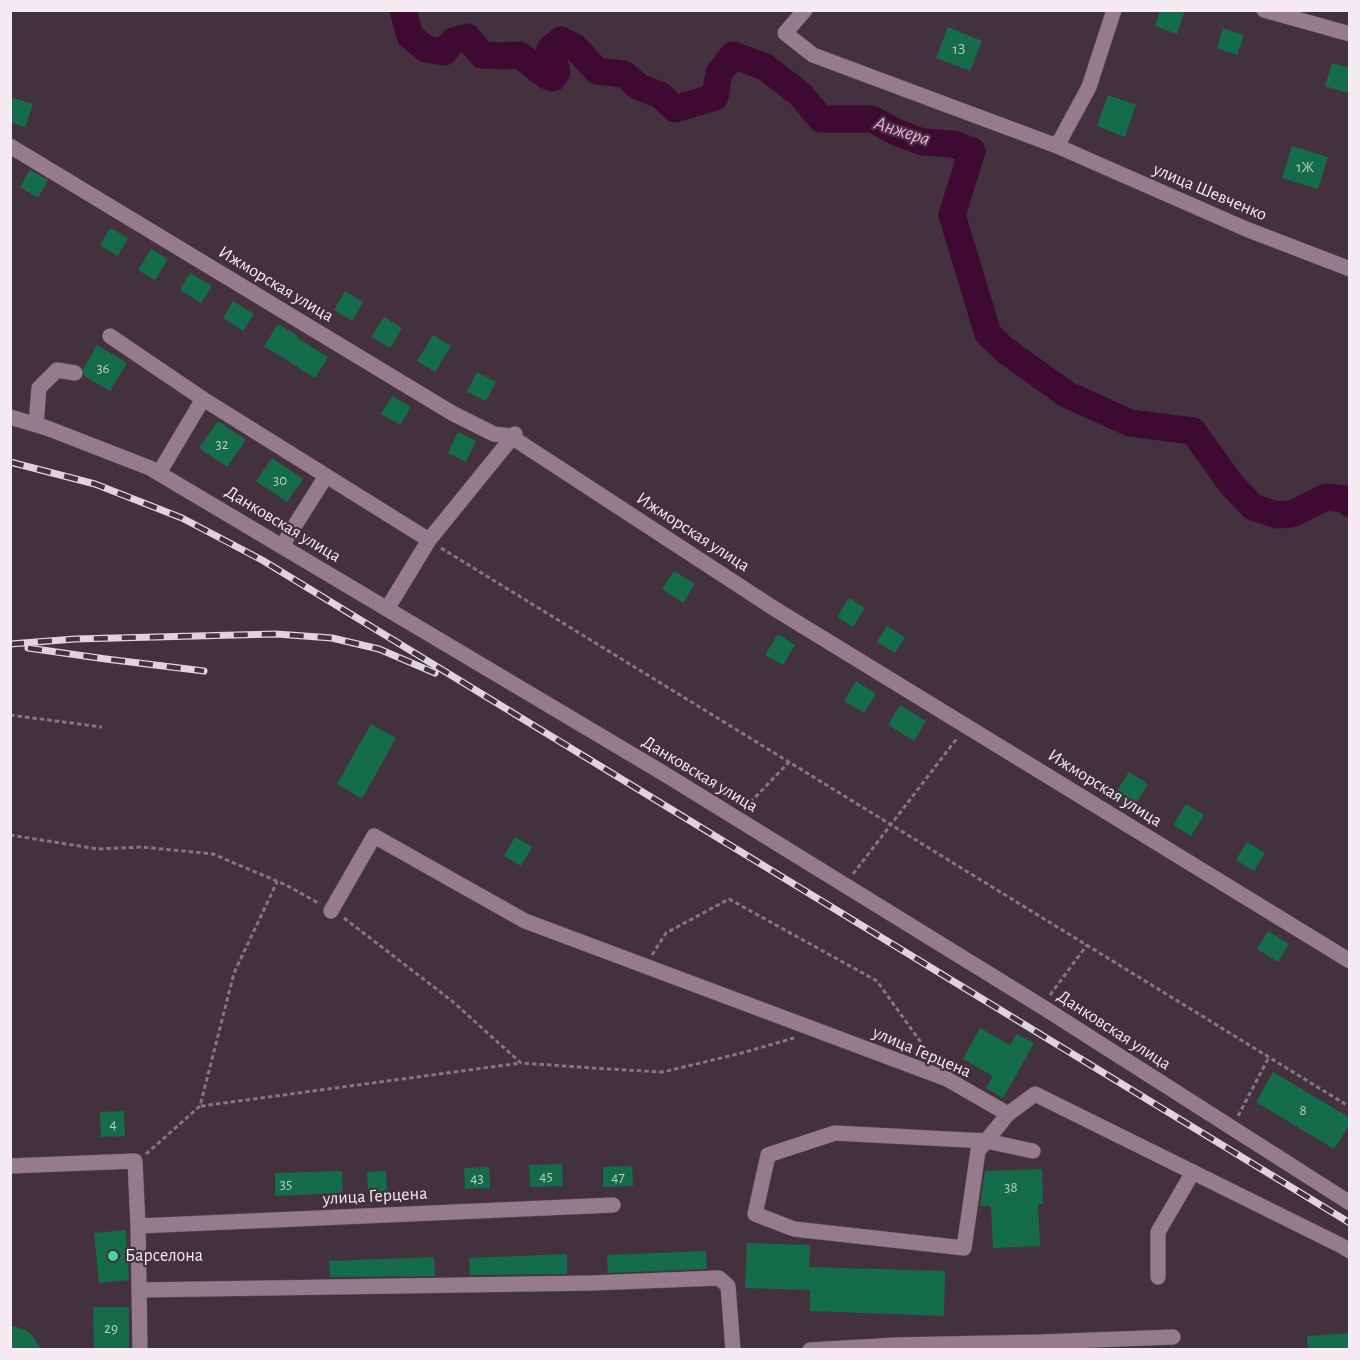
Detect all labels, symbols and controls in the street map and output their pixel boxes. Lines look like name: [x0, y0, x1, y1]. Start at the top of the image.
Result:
house number: 1З: [953, 40, 965, 58]
water label: Анжера: [871, 111, 933, 151]
street label: улица Шевченко: [1150, 158, 1270, 226]
house number: 1Ж: [1296, 158, 1314, 176]
street label: Ижморская улица: [214, 241, 338, 327]
house number: 36: [96, 359, 110, 377]
house number: 32: [215, 435, 229, 453]
house number: 30: [273, 471, 287, 489]
street label: Данковская улица: [221, 481, 345, 567]
street label: Ижморская улица: [632, 487, 754, 577]
street label: Данковская улица: [638, 731, 762, 817]
street label: Ижморская улица: [1044, 744, 1166, 832]
street label: Данковская улица: [1053, 985, 1175, 1075]
street label: улица Герцена: [869, 1022, 975, 1082]
house number: 8: [1299, 1101, 1307, 1119]
house number: 4: [109, 1115, 117, 1133]
house number: 45: [539, 1167, 553, 1185]
house number: 47: [611, 1168, 625, 1186]
house number: 43: [470, 1169, 484, 1187]
house number: 35: [280, 1175, 292, 1193]
house number: 38: [1004, 1178, 1018, 1196]
street label: улица Герцена: [322, 1182, 428, 1210]
place label: Барселона: [125, 1245, 203, 1267]
marker: Барселона: [106, 1249, 120, 1263]
house number: 29: [104, 1319, 118, 1337]

